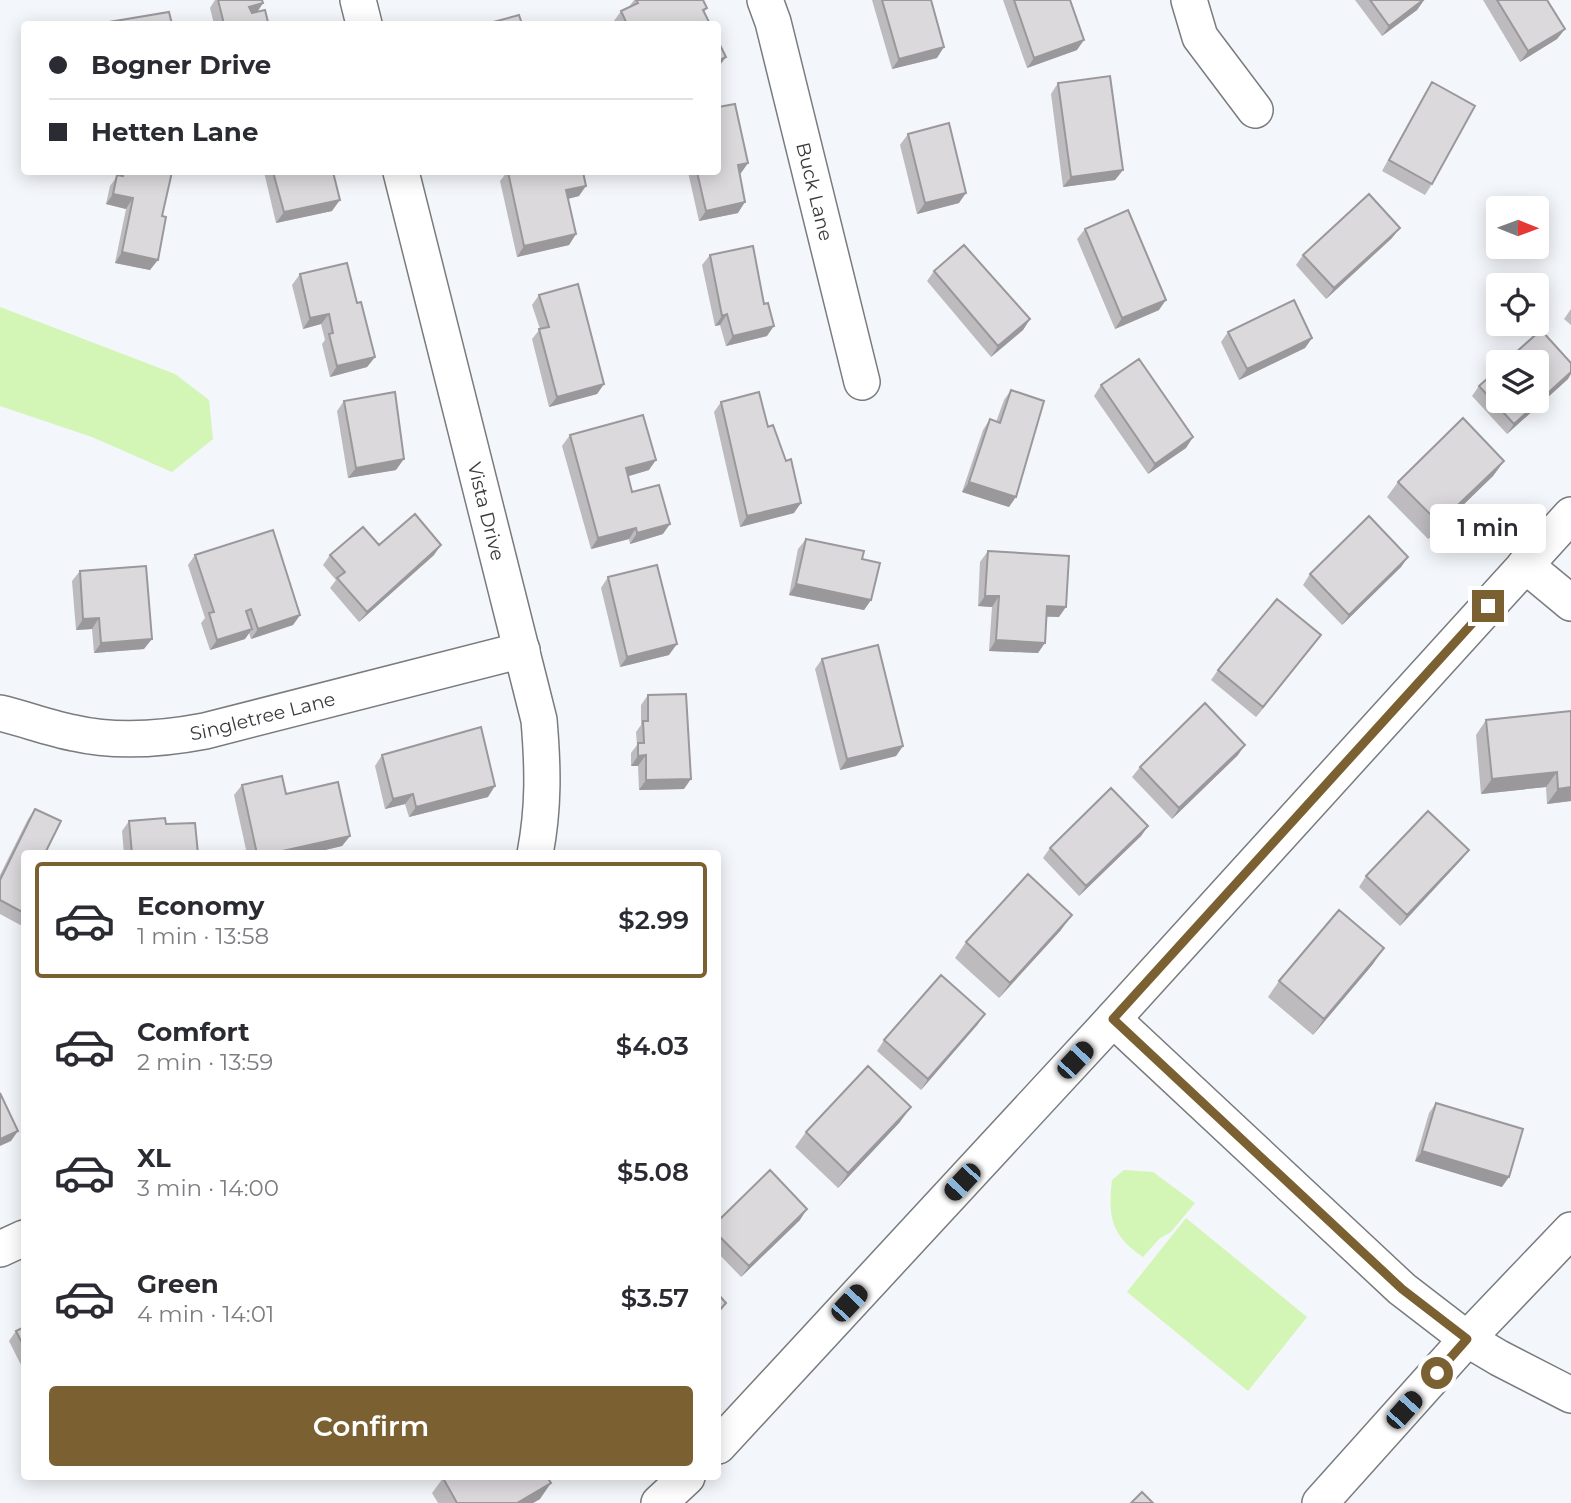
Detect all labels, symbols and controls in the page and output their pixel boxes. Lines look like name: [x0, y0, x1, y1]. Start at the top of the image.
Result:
text: Bogner Drive: [91, 49, 271, 81]
text: Hetten Lane: [91, 116, 258, 148]
street label: Buck Lane: [791, 140, 838, 243]
north arrow: [1486, 196, 1549, 259]
map controls: [1486, 196, 1549, 413]
button: locate: [1486, 273, 1549, 336]
button: layers: [1486, 350, 1549, 413]
street label: Vista Drive: [463, 460, 509, 563]
callout: 1 min: [1430, 504, 1546, 554]
text: 1 min: [1457, 514, 1519, 542]
route end: [1472, 590, 1504, 622]
street label: Singletree Lane: [188, 687, 338, 745]
icon: car: [53, 889, 116, 952]
text: Economy: [137, 890, 264, 922]
text: $2.99: [618, 904, 689, 936]
text: 1 min · 13:58: [137, 922, 269, 950]
icon: car: [53, 1015, 116, 1078]
text: Comfort: [137, 1016, 249, 1048]
text: $4.03: [616, 1030, 689, 1062]
car: [1053, 1037, 1098, 1083]
text: 2 min · 13:59: [137, 1048, 273, 1076]
icon: car: [53, 1141, 116, 1204]
text: XL: [137, 1142, 171, 1174]
text: $5.08: [617, 1156, 689, 1188]
car: [940, 1159, 985, 1205]
text: 3 min · 14:00: [137, 1174, 279, 1202]
icon: car: [53, 1267, 116, 1330]
text: Green: [137, 1268, 219, 1300]
car: [827, 1280, 872, 1326]
text: $3.57: [621, 1282, 689, 1314]
text: 4 min · 14:01: [137, 1300, 274, 1328]
route start: [1421, 1357, 1453, 1389]
button: Confirm: [49, 1386, 693, 1466]
car: [1383, 1387, 1426, 1433]

